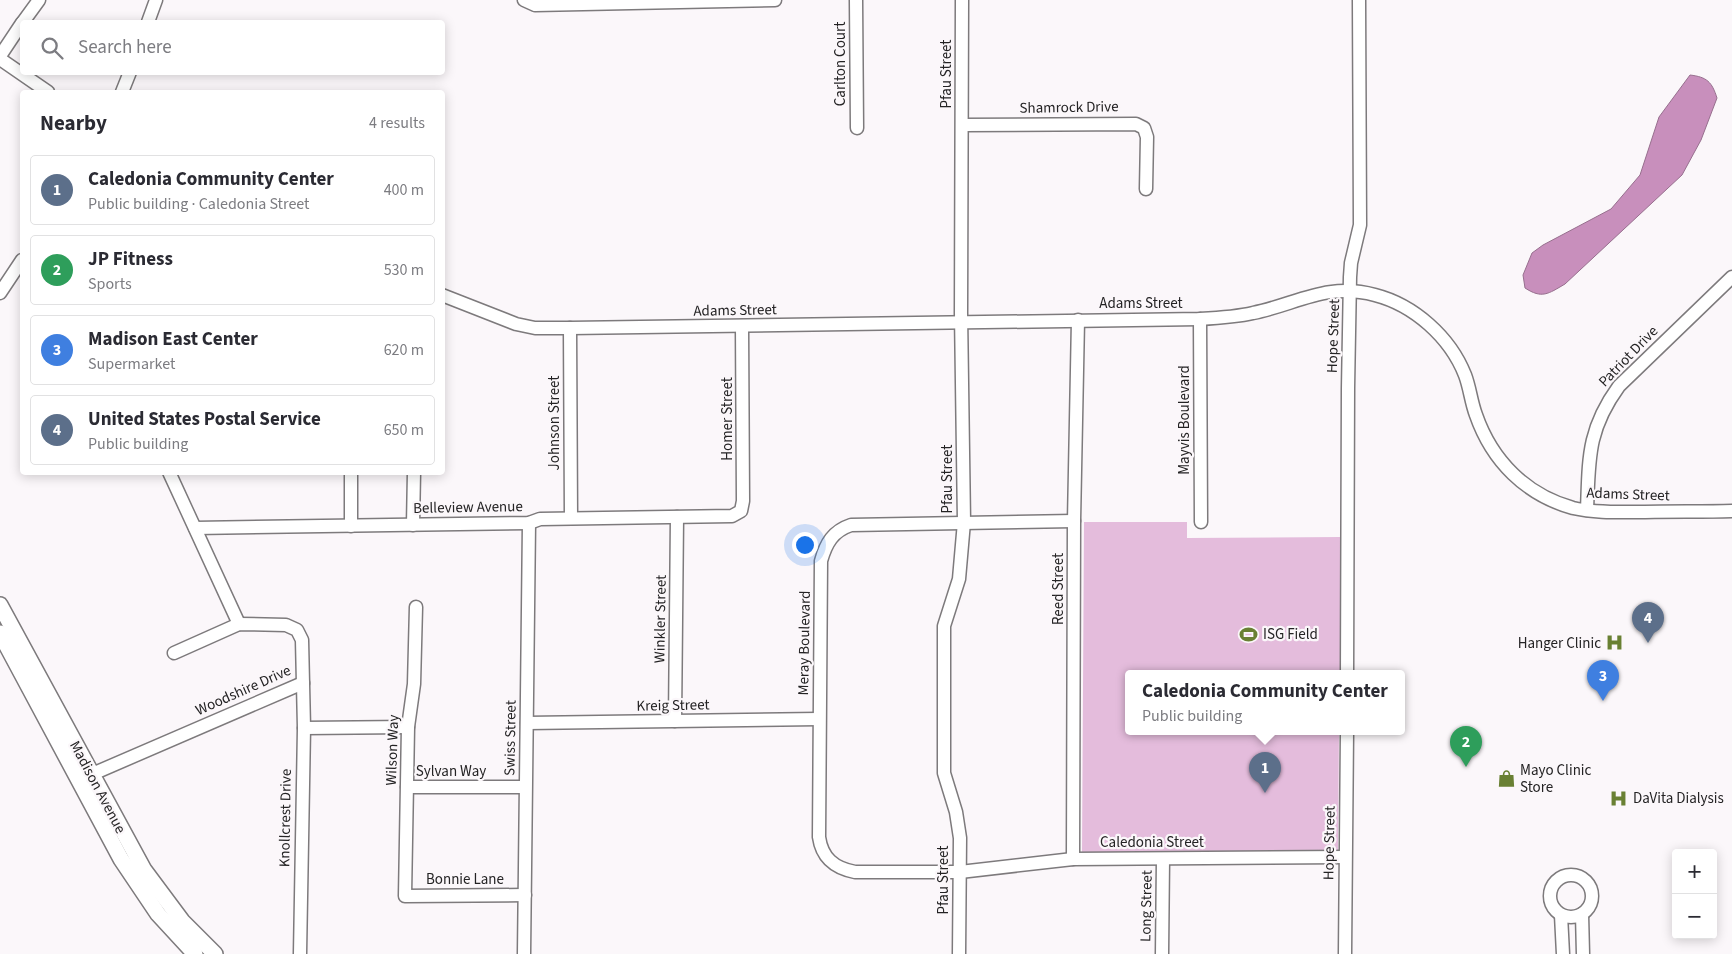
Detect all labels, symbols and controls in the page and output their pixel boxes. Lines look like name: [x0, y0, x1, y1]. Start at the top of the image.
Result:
search box: [20, 20, 445, 75]
street label: Carlton Court: [830, 22, 851, 106]
icon: search: [38, 34, 66, 62]
text: Search here: [78, 34, 172, 61]
street label: Pfau Street: [936, 40, 957, 108]
street label: Shamrock Drive: [1019, 96, 1119, 119]
text: Nearby: [40, 108, 107, 138]
text: 4 results: [369, 112, 425, 134]
text: Caledonia Community Center: [88, 166, 334, 193]
text: 1: [53, 179, 61, 201]
text: 400 m: [384, 179, 424, 201]
text: Public building · Caledonia Street: [88, 193, 310, 215]
text: JP Fitness: [88, 246, 173, 273]
text: 2: [53, 259, 61, 281]
text: 530 m: [384, 259, 424, 281]
text: Sports: [88, 273, 132, 295]
street label: Adams Street: [1099, 293, 1183, 314]
street label: Adams Street: [693, 299, 777, 322]
street label: Hope Street: [1322, 299, 1345, 373]
street label: Patriot Drive: [1594, 321, 1663, 392]
text: Madison East Center: [88, 326, 258, 353]
text: 3: [53, 339, 61, 361]
text: 620 m: [384, 339, 424, 361]
text: Supermarket: [88, 353, 175, 375]
street label: Mayvis Boulevard: [1174, 365, 1195, 475]
street label: Johnson Street: [544, 376, 565, 470]
street label: Homer Street: [717, 377, 738, 461]
text: United States Postal Service: [88, 406, 321, 433]
text: 4: [53, 419, 61, 441]
text: 650 m: [384, 419, 424, 441]
text: Public building: [88, 433, 188, 455]
street label: Pfau Street: [937, 445, 958, 513]
street label: Adams Street: [1586, 483, 1670, 506]
street label: Belleview Avenue: [413, 496, 523, 519]
your location: [792, 532, 818, 558]
street label: Reed Street: [1048, 553, 1069, 625]
street label: Winkler Street: [649, 575, 672, 663]
street label: Meray Boulevard: [793, 590, 816, 696]
pin: 4: [1632, 602, 1664, 643]
sports icon: ISG Field: [1239, 624, 1259, 644]
place label: ISG Field: [1263, 624, 1318, 645]
place label: Hanger Clinic: [1518, 633, 1601, 654]
hospital icon: Hanger Clinic: [1605, 633, 1625, 653]
street label: Woodshire Drive: [192, 660, 294, 721]
pin: 3: [1587, 660, 1619, 701]
popup: [1125, 670, 1405, 735]
text: Caledonia Community Center: [1142, 678, 1388, 705]
street label: Kreig Street: [636, 694, 710, 717]
street label: Swiss Street: [499, 700, 522, 776]
text: Public building: [1142, 705, 1242, 727]
street label: Wilson Way: [381, 714, 404, 786]
pin: 2: [1450, 726, 1482, 767]
street label: Madison Avenue: [64, 737, 131, 837]
pin: 1: [1249, 752, 1281, 793]
place label: Mayo Clinic Store: [1520, 760, 1592, 798]
street label: Sylvan Way: [416, 761, 486, 782]
street label: Knollcrest Drive: [274, 769, 297, 867]
shop icon: Mayo Clinic Store: [1496, 769, 1516, 789]
hospital icon: DaVita Dialysis: [1609, 788, 1629, 808]
place label: DaVita Dialysis: [1633, 788, 1724, 809]
street label: Hope Street: [1318, 806, 1341, 880]
street label: Caledonia Street: [1100, 832, 1204, 853]
street label: Pfau Street: [933, 846, 954, 914]
map controls: [1672, 849, 1717, 939]
button: +: [1672, 849, 1717, 894]
street label: Bonnie Lane: [426, 869, 504, 890]
street label: Long Street: [1135, 870, 1158, 942]
button: −: [1672, 894, 1717, 939]

